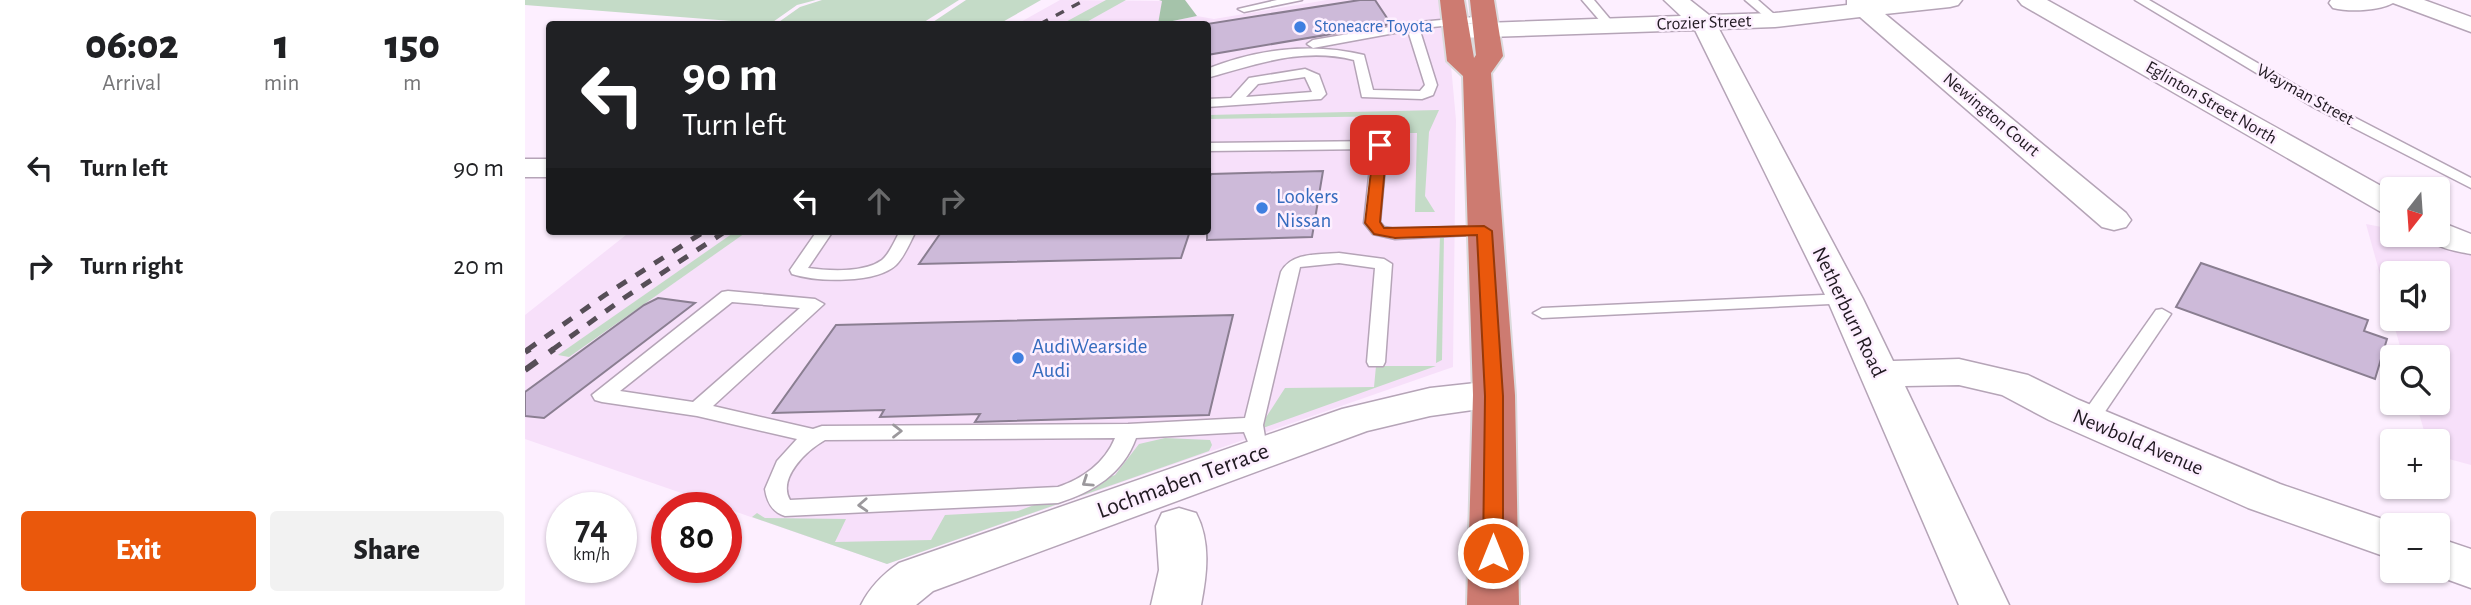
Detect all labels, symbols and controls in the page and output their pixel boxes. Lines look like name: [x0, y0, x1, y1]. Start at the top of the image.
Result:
street label: Crozier Street: [1656, 12, 1752, 34]
place label: Stoneacre Toyota: [1314, 18, 1433, 36]
marker: Stoneacre Toyota: [1292, 19, 1308, 35]
text: 06:02: [85, 24, 179, 66]
text: 1: [274, 24, 289, 66]
text: 150: [384, 24, 440, 66]
icon: left: [567, 49, 658, 140]
text: 90 m: [682, 51, 778, 100]
street label: Eglinton Street North: [2142, 58, 2280, 148]
street label: Wayman Street: [2253, 61, 2357, 129]
street label: Newington Court: [1939, 70, 2043, 160]
text: Arrival: [102, 72, 161, 95]
text: min: [264, 72, 299, 95]
text: m: [403, 72, 421, 95]
text: Turn left: [682, 109, 786, 141]
pin: [1350, 115, 1410, 175]
icon: arrive: [1361, 126, 1399, 164]
icon: left: [21, 149, 59, 187]
text: Turn left: [80, 155, 168, 181]
text: 90 m: [453, 155, 504, 181]
north arrow: [2380, 177, 2450, 247]
map controls: [2380, 177, 2450, 583]
icon: left: [787, 182, 825, 220]
icon: ahead: [860, 182, 898, 220]
icon: right: [933, 182, 971, 220]
place label: Lookers Nissan: [1276, 186, 1339, 231]
marker: Lookers Nissan: [1254, 200, 1270, 216]
street label: Netherburn Road: [1808, 244, 1890, 380]
icon: right: [21, 247, 59, 285]
text: Turn right: [80, 253, 183, 279]
text: 20 m: [453, 253, 504, 279]
button: sound: [2380, 261, 2450, 331]
place label: AudiWearside Audi: [1032, 336, 1148, 381]
button: search: [2380, 345, 2450, 415]
marker: AudiWearside Audi: [1010, 350, 1026, 366]
street label: Newbold Avenue: [2070, 405, 2206, 479]
one-way arrow: [892, 423, 902, 439]
button: +: [2380, 429, 2450, 499]
street label: Lochmaben Terrace: [1094, 439, 1272, 523]
one-way arrow: [1082, 474, 1095, 486]
speed limit sign: 80: [651, 492, 742, 583]
one-way arrow: [857, 497, 868, 512]
button: Exit: [21, 511, 256, 591]
button: Share: [270, 511, 504, 591]
text: 74: [575, 511, 608, 546]
button: −: [2380, 513, 2450, 583]
position arrow: [1456, 516, 1530, 590]
text: km/h: [573, 546, 610, 564]

